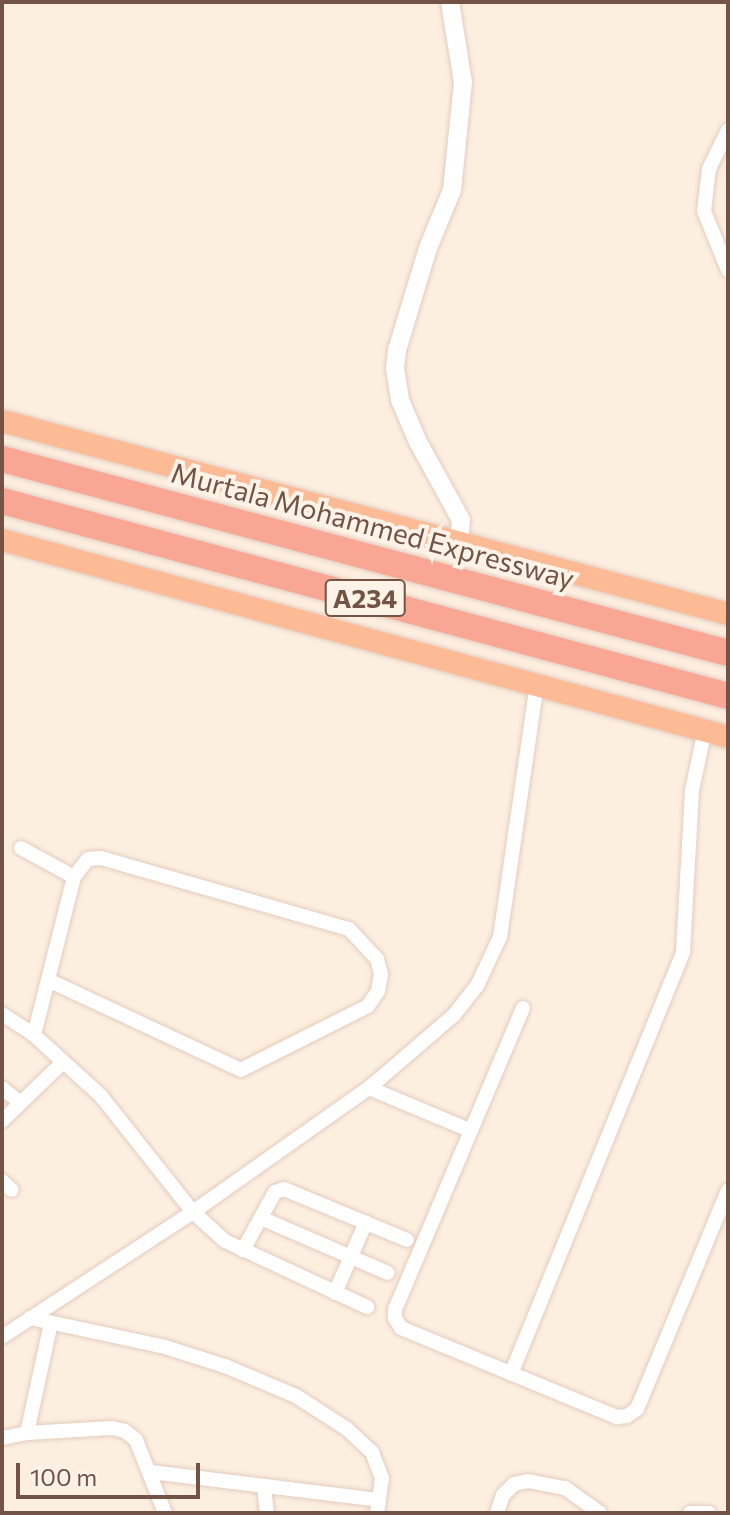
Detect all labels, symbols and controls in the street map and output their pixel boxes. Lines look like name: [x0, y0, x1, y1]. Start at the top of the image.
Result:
street label: Murtala Mohammed Expressway: [168, 455, 578, 595]
road number: A234: [323, 576, 407, 620]
scale bar: [20, 1447, 204, 1497]
text: 100 m: [30, 1462, 97, 1491]

